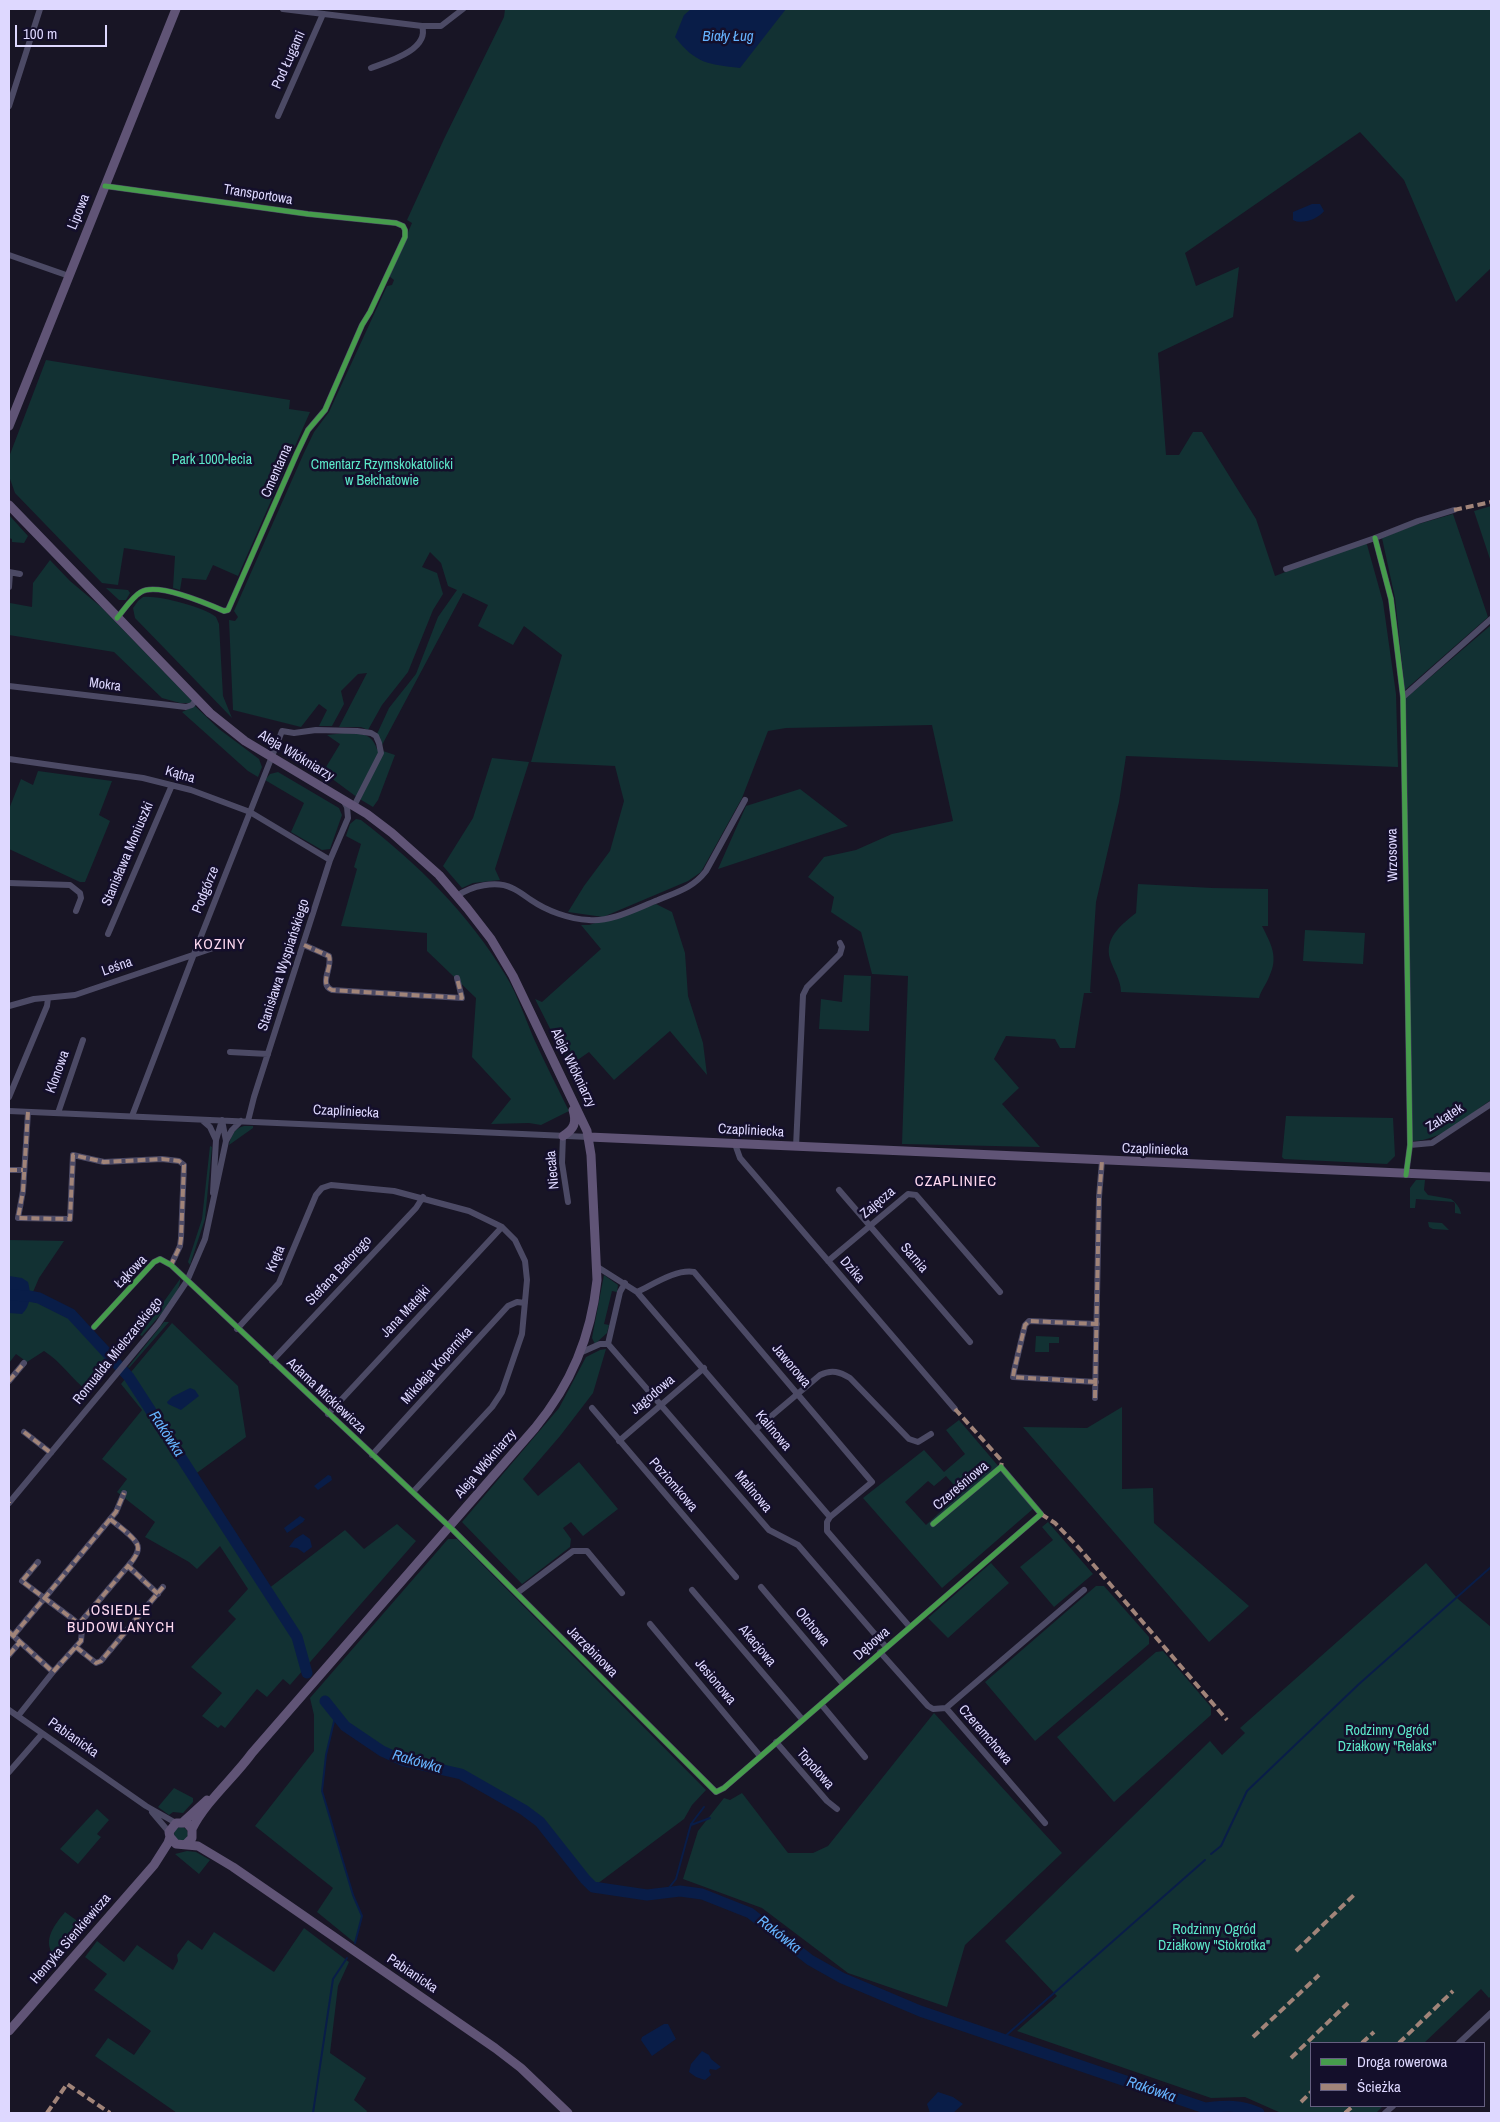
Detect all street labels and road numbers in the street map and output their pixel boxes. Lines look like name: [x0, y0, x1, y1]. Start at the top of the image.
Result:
street label: Pod Ługami: [269, 28, 309, 92]
street label: Transportowa: [222, 181, 294, 209]
street label: Lipowa: [64, 192, 94, 232]
street label: Cmentarna: [258, 442, 296, 500]
street label: Mokra: [88, 675, 122, 695]
street label: Aleja Włókniarzy: [255, 727, 337, 785]
street label: Kątna: [163, 763, 197, 787]
street label: Stanisława Moniuszki: [98, 799, 158, 909]
street label: Wrzosowa: [1384, 828, 1402, 882]
street label: Podgórze: [189, 864, 223, 916]
street label: Stanisława Wyspiańskiego: [255, 897, 313, 1033]
street label: Leśna: [99, 954, 135, 980]
street label: Aleja Włókniarzy: [547, 1026, 599, 1110]
street label: Klonowa: [43, 1048, 73, 1096]
street label: Zakątek: [1423, 1100, 1467, 1136]
street label: Czapliniecka: [312, 1102, 380, 1122]
street label: Czapliniecka: [717, 1121, 785, 1141]
street label: Czapliniecka: [1122, 1140, 1188, 1160]
street label: Niecała: [543, 1150, 563, 1190]
street label: Zajęcza: [857, 1184, 899, 1222]
street label: Stefana Batorego: [302, 1233, 376, 1309]
street label: Sarnia: [897, 1240, 931, 1276]
street label: Kręta: [263, 1243, 289, 1275]
street label: Łąkowa: [111, 1252, 151, 1292]
street label: Dzika: [836, 1253, 868, 1287]
street label: Jana Matejki: [378, 1282, 434, 1342]
street label: Romualda Mielczarskiego: [70, 1294, 166, 1408]
street label: Mikołaja Kopernika: [398, 1324, 476, 1408]
street label: Jaworowa: [768, 1341, 814, 1391]
street label: Adama Mickiewicza: [283, 1355, 369, 1437]
street label: Jagodowa: [628, 1372, 678, 1418]
street label: Kalinowa: [751, 1408, 795, 1454]
street label: Aleja Włókniarzy: [452, 1426, 520, 1502]
street label: Poziomkowa: [645, 1455, 701, 1515]
street label: Czereśniowa: [930, 1458, 992, 1514]
street label: Malinowa: [731, 1468, 775, 1516]
street label: Olchowa: [791, 1604, 833, 1650]
street label: Akacjowa: [735, 1622, 779, 1670]
street label: Jarzębinowa: [563, 1623, 621, 1681]
street label: Dębowa: [851, 1624, 893, 1664]
street label: Jesionowa: [691, 1656, 739, 1708]
street label: Czeremchowa: [955, 1702, 1015, 1768]
street label: Pabianicka: [45, 1715, 101, 1761]
street label: Topolowa: [793, 1745, 837, 1793]
street label: Henryka Sienkiewicza: [27, 1890, 115, 1988]
street label: Pabianicka: [383, 1951, 441, 1997]

